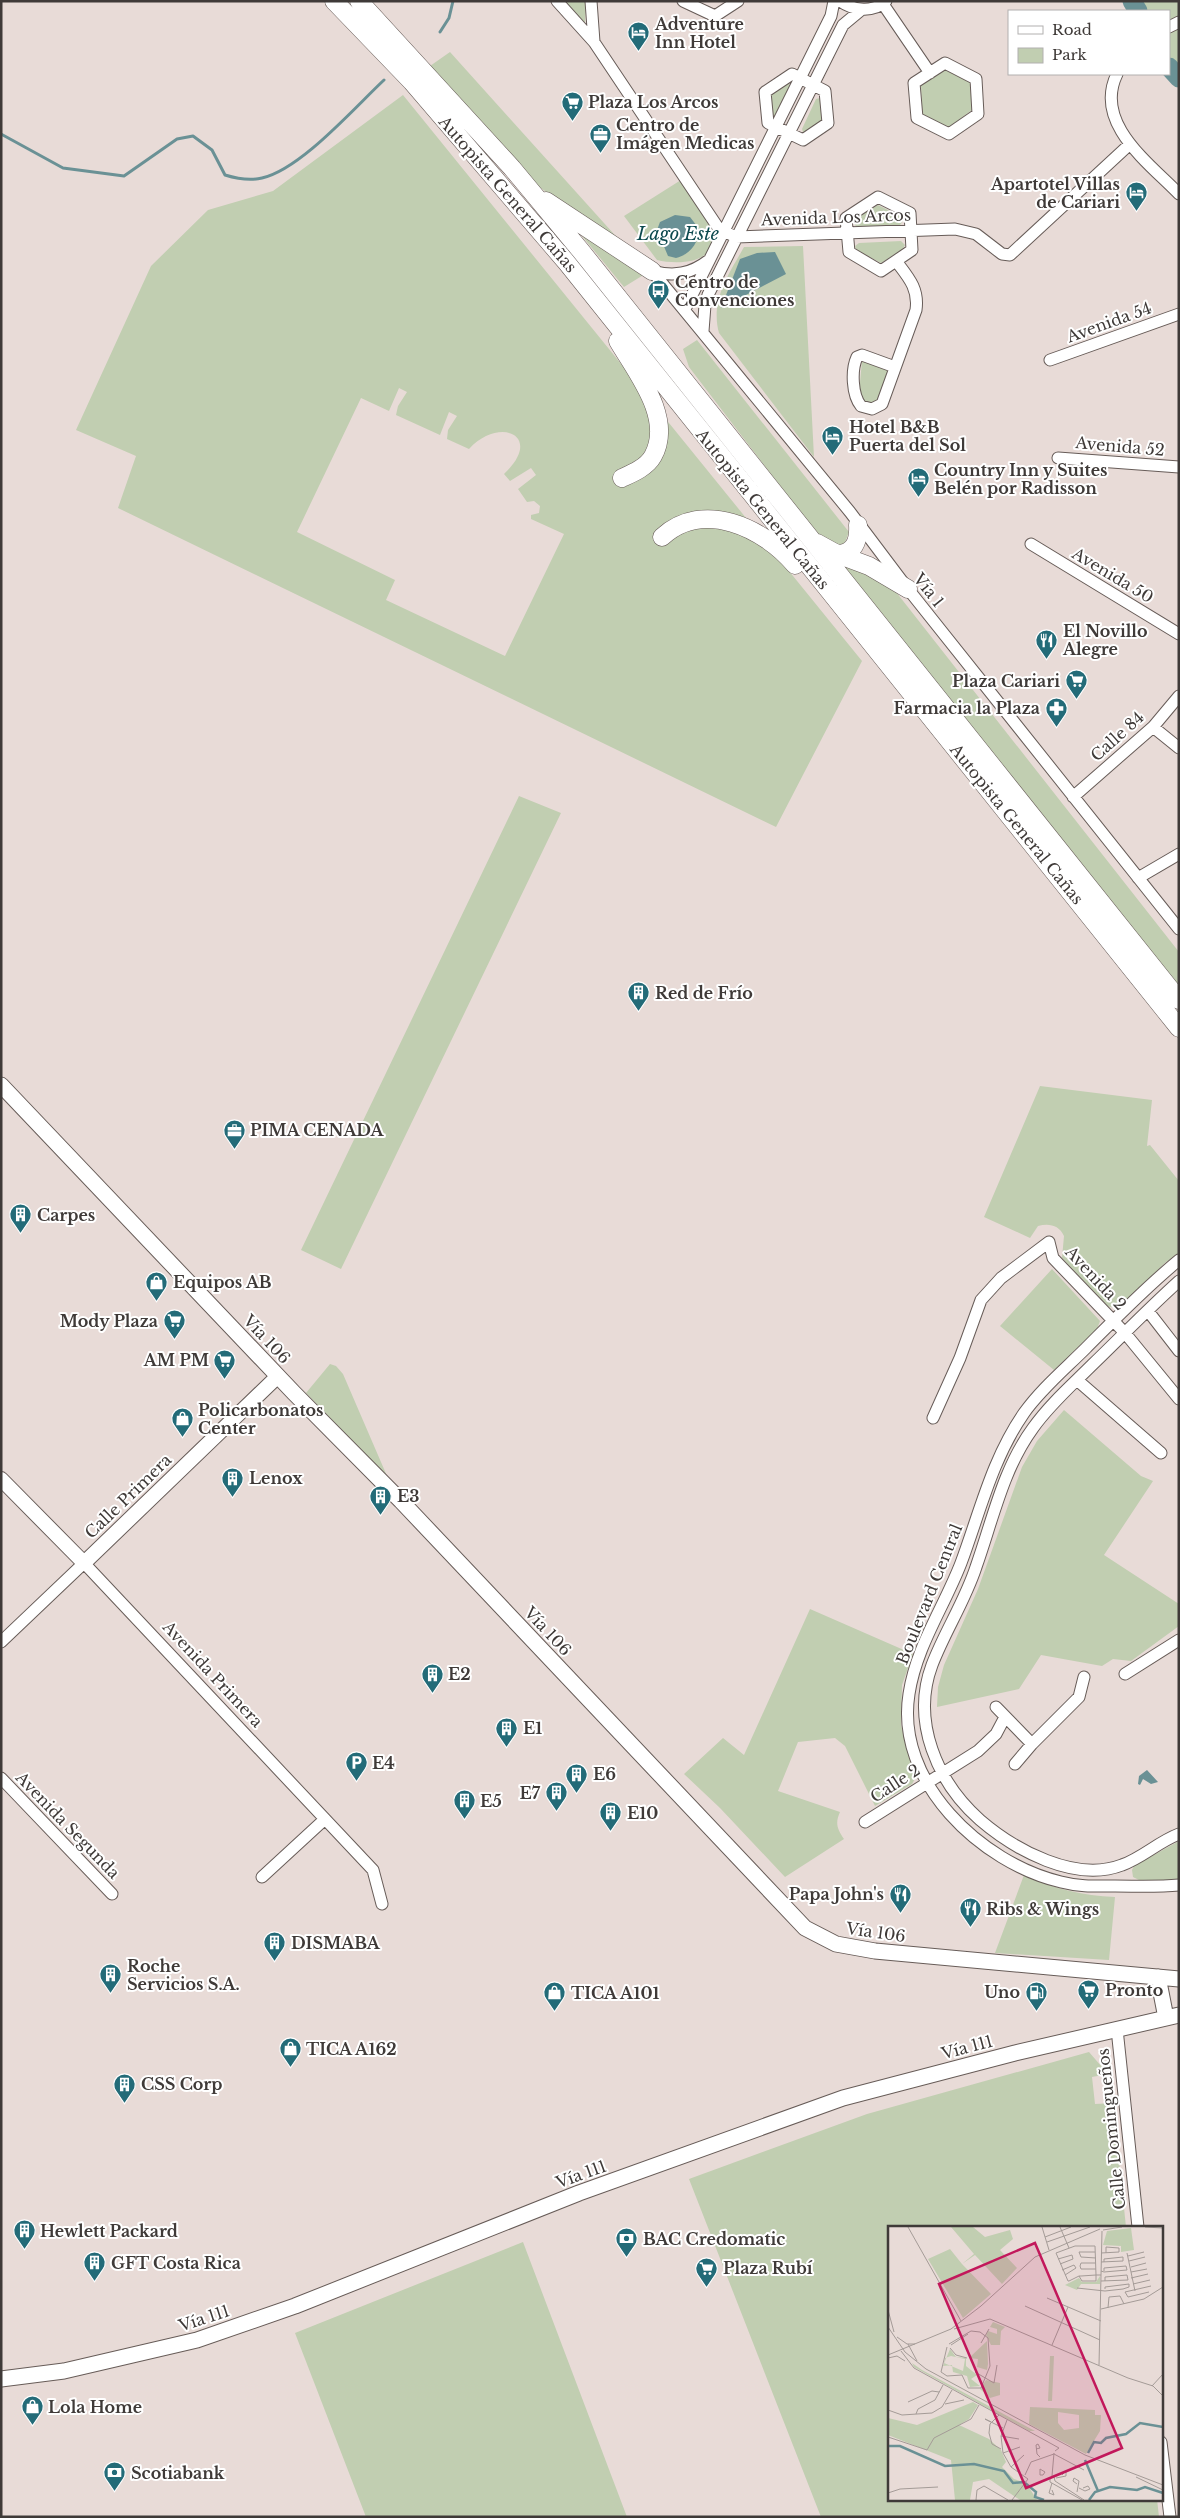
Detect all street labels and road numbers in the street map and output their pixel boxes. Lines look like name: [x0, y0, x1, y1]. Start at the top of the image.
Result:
street label: Autopista General Cañas: [434, 111, 581, 276]
street label: Avenida Los Arcos: [760, 204, 911, 230]
street label: Avenida 54: [1063, 297, 1154, 347]
street label: Autopista General Cañas: [691, 424, 834, 593]
street label: Avenida 52: [1074, 432, 1165, 460]
street label: Avenida 50: [1068, 542, 1157, 607]
street label: Vía 1: [909, 568, 949, 611]
street label: Calle 84: [1086, 707, 1148, 765]
street label: Autopista General Cañas: [945, 739, 1088, 908]
street label: Avenida 2: [1061, 1241, 1131, 1314]
street label: Vía 106: [239, 1310, 295, 1368]
street label: Calle Primera: [80, 1450, 176, 1542]
street label: Boulevard Central: [892, 1521, 966, 1667]
street label: Vía 106: [520, 1602, 576, 1660]
street label: Avenida Primera: [158, 1616, 267, 1731]
street label: Calle 2: [866, 1759, 924, 1807]
street label: Avenida Segunda: [11, 1767, 124, 1883]
street label: Vía 106: [844, 1918, 907, 1946]
street label: Vía 111: [938, 2031, 995, 2064]
street label: Calle Domingueños: [1093, 2047, 1129, 2211]
street label: Vía 111: [552, 2156, 609, 2193]
street label: Vía 111: [175, 2300, 232, 2336]

